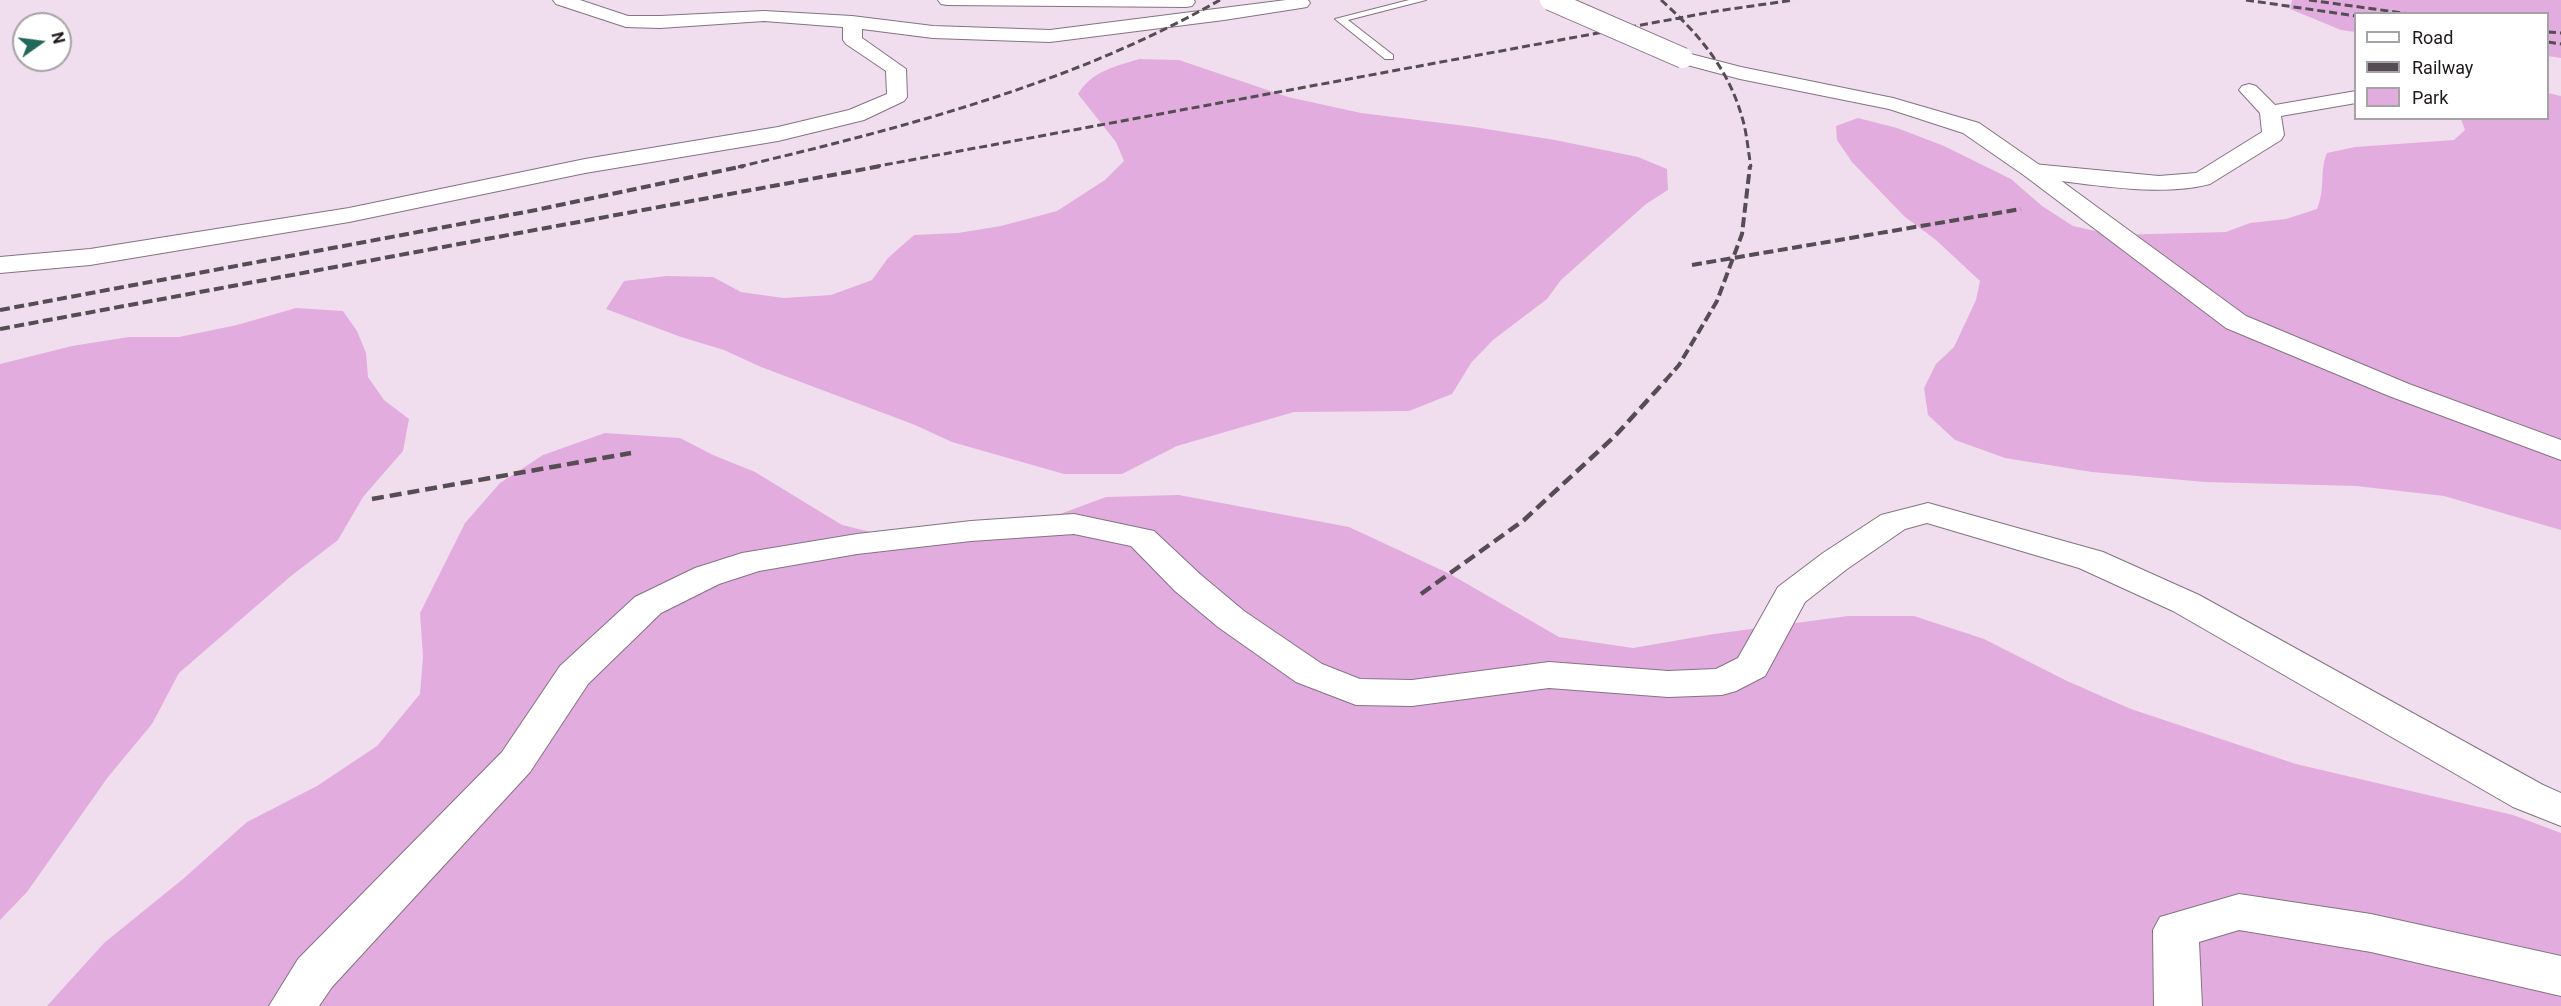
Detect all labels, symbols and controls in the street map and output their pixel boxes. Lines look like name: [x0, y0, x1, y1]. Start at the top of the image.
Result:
north arrow: [12, 12, 72, 72]
legend: [2354, 12, 2549, 120]
text: Road: [2412, 27, 2453, 48]
text: N: [47, 30, 69, 46]
text: Railway: [2412, 57, 2473, 78]
text: Park: [2412, 87, 2448, 108]

